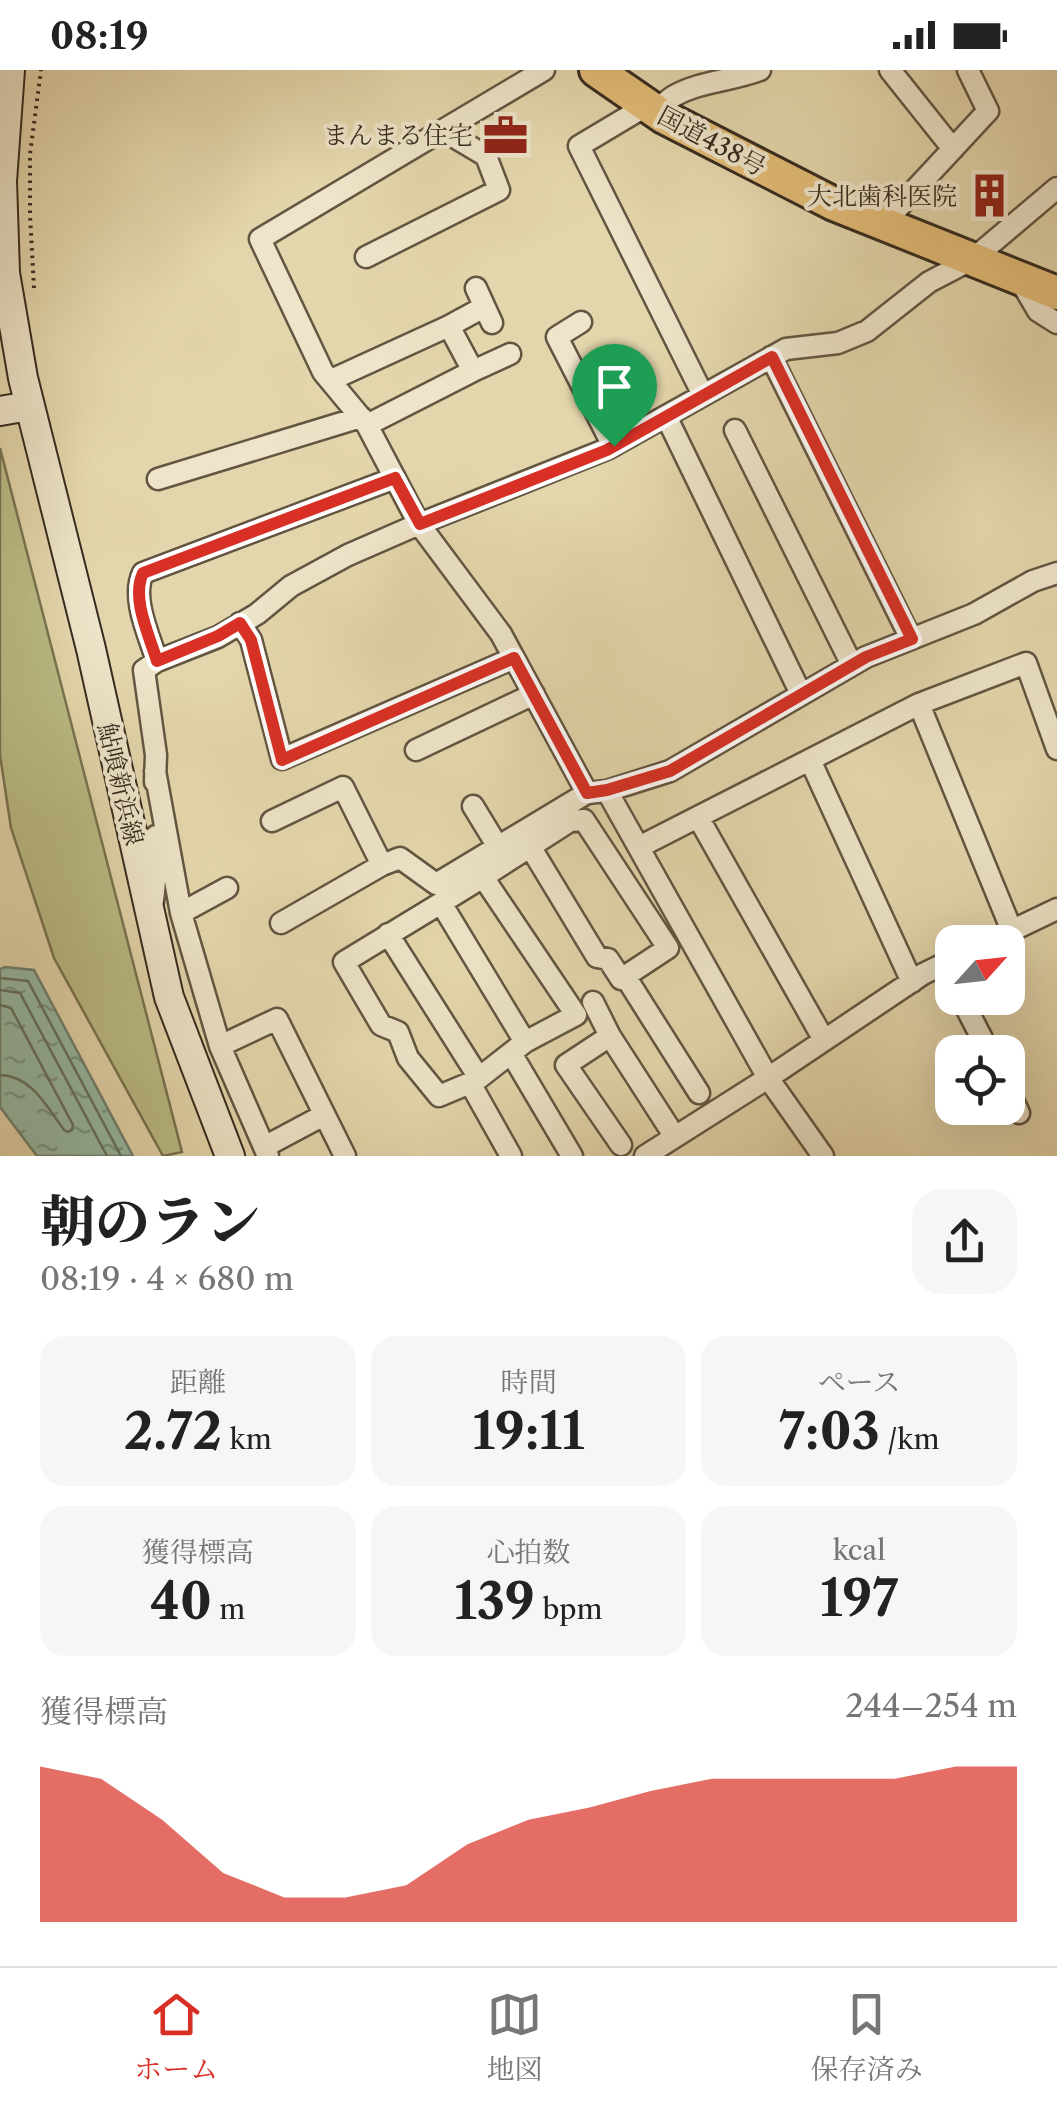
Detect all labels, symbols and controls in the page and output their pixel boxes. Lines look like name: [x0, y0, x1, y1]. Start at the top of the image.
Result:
text: 08:19: [50, 12, 149, 59]
street label: 国道438号: [652, 100, 771, 183]
office icon: まんまる住宅: [482, 111, 530, 159]
place label: まんまる住宅: [323, 120, 473, 151]
building icon: 大北歯科医院: [966, 172, 1014, 220]
place label: 大北歯科医院: [807, 181, 957, 212]
pin: [572, 344, 657, 447]
icon: arrive: [587, 359, 642, 414]
street label: 鮎喰新浜線: [91, 720, 150, 849]
north arrow: [935, 925, 1025, 1015]
map controls: [935, 925, 1025, 1125]
button: locate: [935, 1035, 1025, 1125]
text: 朝のラン: [40, 1188, 260, 1255]
button: share: [912, 1189, 1017, 1294]
text: 08:19 · 4 × 680 m: [40, 1259, 294, 1298]
text: 距離: [170, 1365, 226, 1399]
text: 時間: [500, 1365, 557, 1399]
text: ペース: [818, 1365, 900, 1399]
text: 2.72: [124, 1400, 222, 1462]
text: 19:11: [472, 1400, 585, 1462]
text: 7:03: [779, 1400, 880, 1462]
text: km: [222, 1422, 272, 1456]
text: /km: [880, 1422, 940, 1456]
text: kcal: [833, 1533, 886, 1567]
text: 獲得標高: [142, 1535, 254, 1569]
text: 心拍数: [486, 1535, 571, 1569]
text: 197: [820, 1567, 898, 1629]
text: 40: [150, 1570, 212, 1632]
text: 139: [454, 1570, 535, 1632]
text: m: [212, 1592, 245, 1626]
text: bpm: [535, 1592, 603, 1626]
text: 244–254 m: [845, 1686, 1017, 1725]
text: 獲得標高: [40, 1692, 168, 1731]
tab: ホーム: [134, 1987, 218, 2087]
tab: 地図: [486, 1987, 543, 2087]
tab: 保存済み: [811, 1987, 923, 2087]

